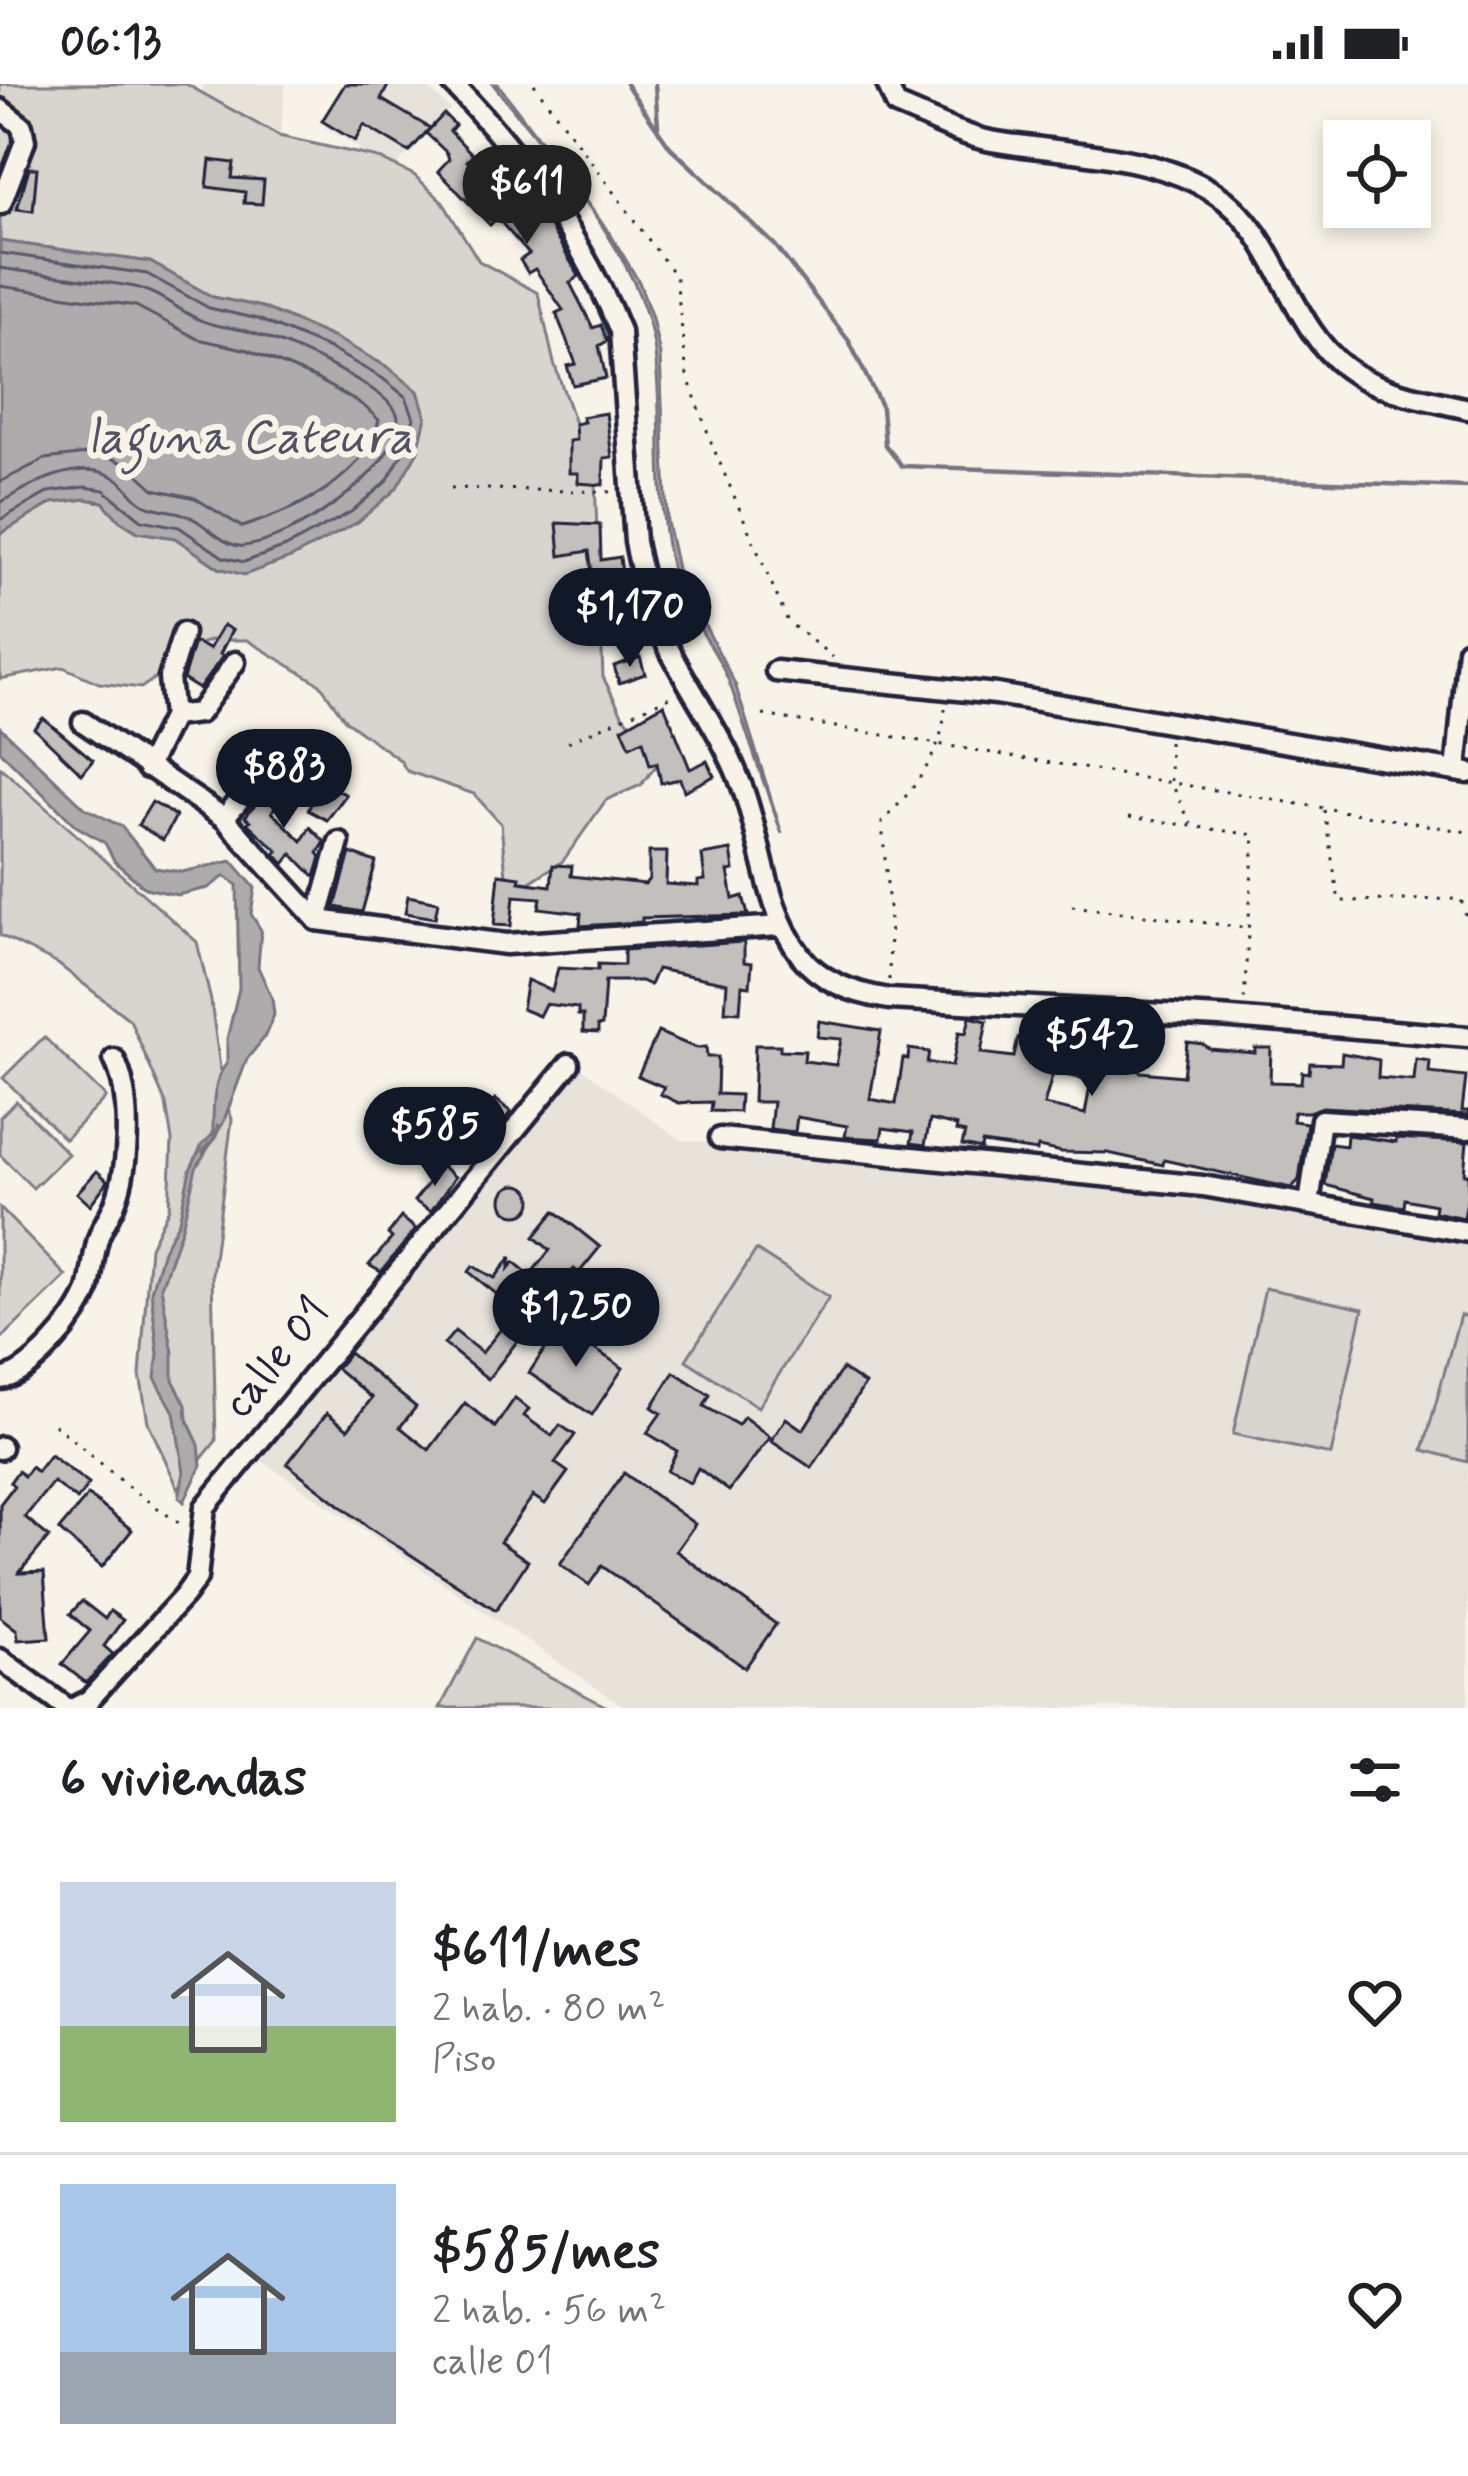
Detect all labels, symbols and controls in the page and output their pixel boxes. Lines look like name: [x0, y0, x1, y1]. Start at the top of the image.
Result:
text: 06:13: [60, 13, 161, 72]
map controls: [1323, 120, 1431, 228]
button: locate: [1323, 120, 1431, 228]
pin: $611: [456, 145, 598, 247]
text: $611: [490, 158, 564, 209]
water label: laguna Cateura: [87, 407, 413, 475]
pin: $1,170: [532, 568, 728, 670]
text: $1,170: [575, 581, 685, 632]
pin: $883: [213, 729, 355, 831]
text: $883: [243, 742, 325, 793]
pin: $542: [1021, 997, 1163, 1099]
text: $542: [1045, 1010, 1139, 1061]
pin: $585: [364, 1087, 506, 1189]
text: $585: [390, 1100, 480, 1151]
pin: $1,250: [478, 1268, 674, 1370]
text: $1,250: [520, 1281, 632, 1332]
street label: calle 01: [210, 1285, 344, 1431]
text: 6 viviendas: [60, 1747, 306, 1813]
icon: filters: [1342, 1747, 1408, 1813]
text: $611/mes: [432, 1918, 641, 1984]
icon: home: [156, 1930, 300, 2074]
icon: heart: [1342, 1969, 1408, 2035]
text: 2 hab. · 80 m²: [432, 1984, 665, 2035]
text: Piso: [432, 2035, 496, 2086]
text: $585/mes: [432, 2220, 660, 2286]
icon: home: [156, 2232, 300, 2376]
icon: heart: [1342, 2271, 1408, 2337]
text: 2 hab. · 56 m²: [432, 2286, 666, 2337]
text: calle 01: [432, 2337, 553, 2388]

